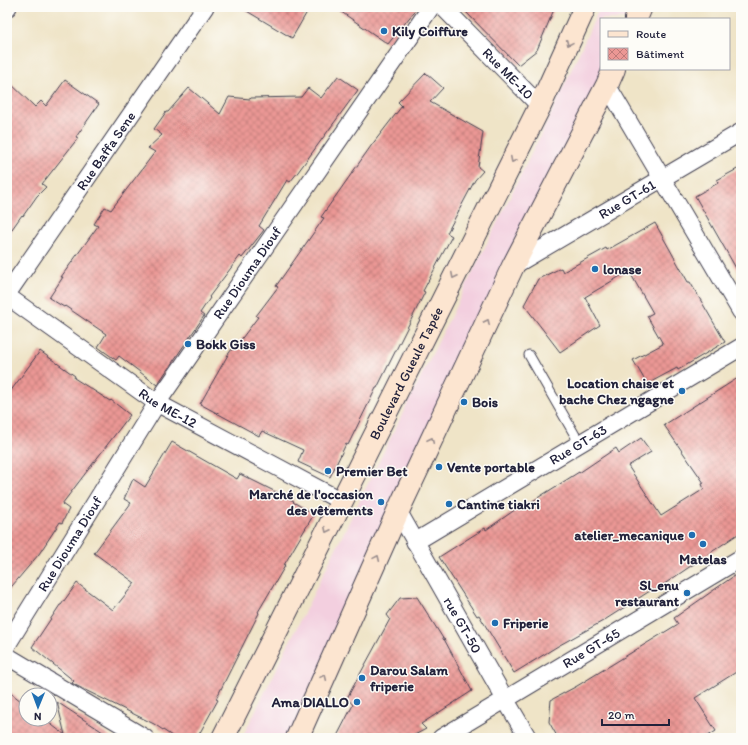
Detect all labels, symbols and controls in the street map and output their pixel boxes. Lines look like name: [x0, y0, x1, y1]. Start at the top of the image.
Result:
legend: [600, 18, 730, 70]
place label: Kily Coiffure: [392, 23, 468, 40]
marker: Kily Coiffure: [379, 26, 389, 36]
text: Route: [636, 27, 666, 41]
one-way arrow: [565, 39, 573, 46]
street label: Rue ME-10: [479, 44, 537, 103]
text: Bâtiment: [636, 47, 685, 61]
street label: Rue Baffa Sene: [73, 108, 139, 194]
one-way arrow: [510, 156, 518, 163]
street label: Rue GT-61: [596, 176, 659, 223]
street label: Rue Diouma Diouf: [210, 223, 286, 323]
place label: lonase: [603, 261, 642, 278]
marker: lonase: [590, 264, 600, 274]
one-way arrow: [452, 272, 459, 279]
street label: Boulevard Gueule Tapée: [366, 304, 447, 443]
one-way arrow: [482, 319, 490, 326]
place label: Bokk Giss: [196, 336, 256, 353]
marker: Bokk Giss: [183, 339, 193, 349]
place label: Location chaise et bache Chez ngagne: [559, 375, 675, 408]
street label: Rue ME-12: [135, 385, 200, 432]
marker: Location chaise et bache Chez ngagne: [677, 386, 687, 396]
place label: Bois: [472, 394, 498, 411]
marker: Bois: [459, 397, 469, 407]
street label: Rue GT-63: [546, 421, 611, 469]
one-way arrow: [426, 436, 434, 444]
place label: Vente portable: [447, 459, 535, 476]
marker: Vente portable: [434, 462, 444, 472]
place label: Premier Bet: [336, 463, 408, 480]
marker: Premier Bet: [323, 466, 333, 476]
place label: Marché de l'occasion des vêtements: [249, 486, 373, 519]
street label: Rue Diouma Diouf: [34, 493, 106, 595]
place label: Cantine tiakri: [457, 496, 540, 513]
marker: Marché de l'occasion des vêtements: [376, 497, 386, 507]
marker: Cantine tiakri: [444, 499, 454, 509]
one-way arrow: [324, 526, 332, 533]
place label: atelier_mecanique: [574, 527, 684, 544]
marker: atelier_mecanique: [687, 530, 697, 540]
marker: Matelas: [698, 539, 708, 549]
place label: Matelas: [679, 551, 727, 568]
one-way arrow: [372, 554, 380, 562]
place label: Sl_enu restaurant: [615, 577, 680, 610]
marker: Sl_enu restaurant: [682, 588, 692, 598]
street label: rue GT-50: [440, 594, 485, 656]
place label: Friperie: [503, 615, 549, 632]
marker: Friperie: [490, 618, 500, 628]
street label: Rue GT-65: [560, 625, 623, 672]
place label: Darou Salam friperie: [370, 662, 448, 695]
one-way arrow: [320, 673, 328, 680]
marker: Darou Salam friperie: [357, 673, 367, 683]
north arrow: [18, 687, 58, 727]
place label: Ama DIALLO: [271, 694, 349, 711]
marker: Ama DIALLO: [352, 697, 362, 707]
scale bar: [602, 701, 669, 727]
text: 20 m: [608, 708, 635, 722]
text: N: [34, 710, 42, 723]

